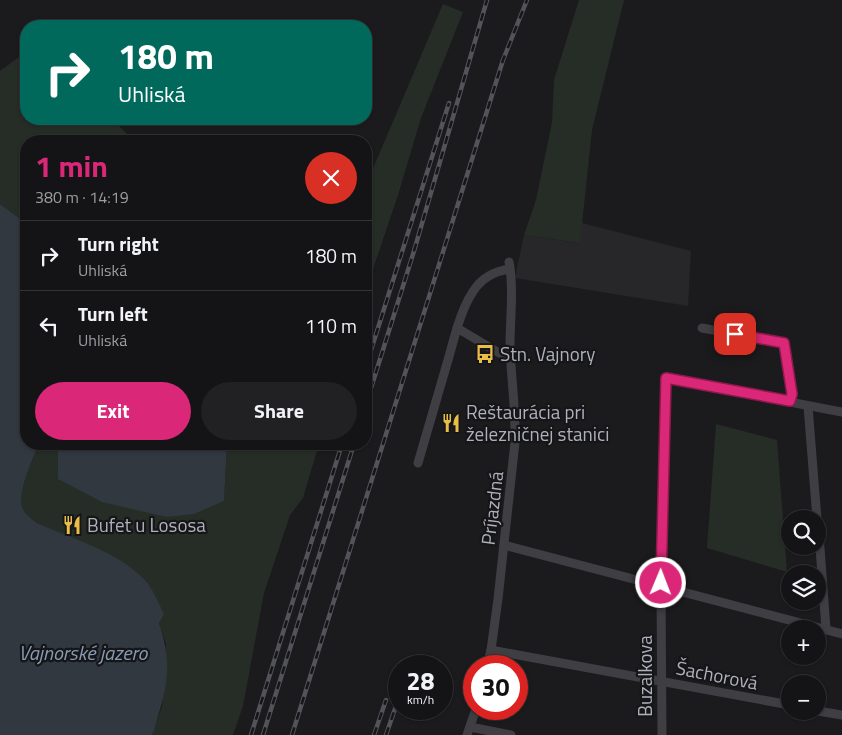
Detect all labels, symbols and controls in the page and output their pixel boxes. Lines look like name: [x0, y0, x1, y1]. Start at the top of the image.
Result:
text: 180 m: [118, 29, 214, 83]
icon: right: [35, 40, 100, 105]
text: Uhliská: [118, 77, 186, 111]
text: 1 min: [35, 143, 108, 189]
button: close: [305, 152, 357, 204]
text: 380 m · 14:19: [35, 185, 129, 209]
text: Turn right: [78, 229, 159, 258]
text: 180 m: [305, 241, 357, 270]
icon: right: [35, 242, 63, 270]
text: Uhliská: [78, 258, 127, 282]
text: Turn left: [78, 299, 148, 328]
text: 110 m: [305, 311, 357, 340]
icon: left: [35, 312, 63, 340]
pin: [714, 313, 756, 355]
icon: arrive: [721, 320, 749, 348]
text: Uhliská: [78, 328, 127, 352]
place label: Stn. Vajnory: [500, 339, 596, 368]
bus stop icon: Stn. Vajnory: [474, 343, 496, 365]
button: Exit: [35, 382, 191, 440]
button: Share: [201, 382, 357, 440]
place label: Reštaurácia pri železničnej stanici: [466, 397, 609, 448]
restaurant icon: Reštaurácia pri železničnej stanici: [440, 412, 462, 434]
street label: Príjazdná: [473, 469, 510, 547]
place label: Bufet u Lososa: [87, 510, 206, 539]
map controls: [781, 510, 826, 720]
button: search: [781, 510, 826, 555]
restaurant icon: Bufet u Lososa: [61, 514, 83, 536]
position arrow: [634, 556, 686, 608]
button: layers: [781, 565, 826, 610]
button: +: [781, 620, 826, 665]
street label: Buzalkova: [630, 635, 659, 717]
water label: Vajnorské jazero: [19, 637, 149, 668]
street label: Šachorová: [674, 652, 761, 697]
speed limit sign: 30: [463, 655, 528, 720]
text: 28: [406, 662, 435, 700]
button: −: [781, 675, 826, 720]
text: km/h: [407, 690, 434, 709]

